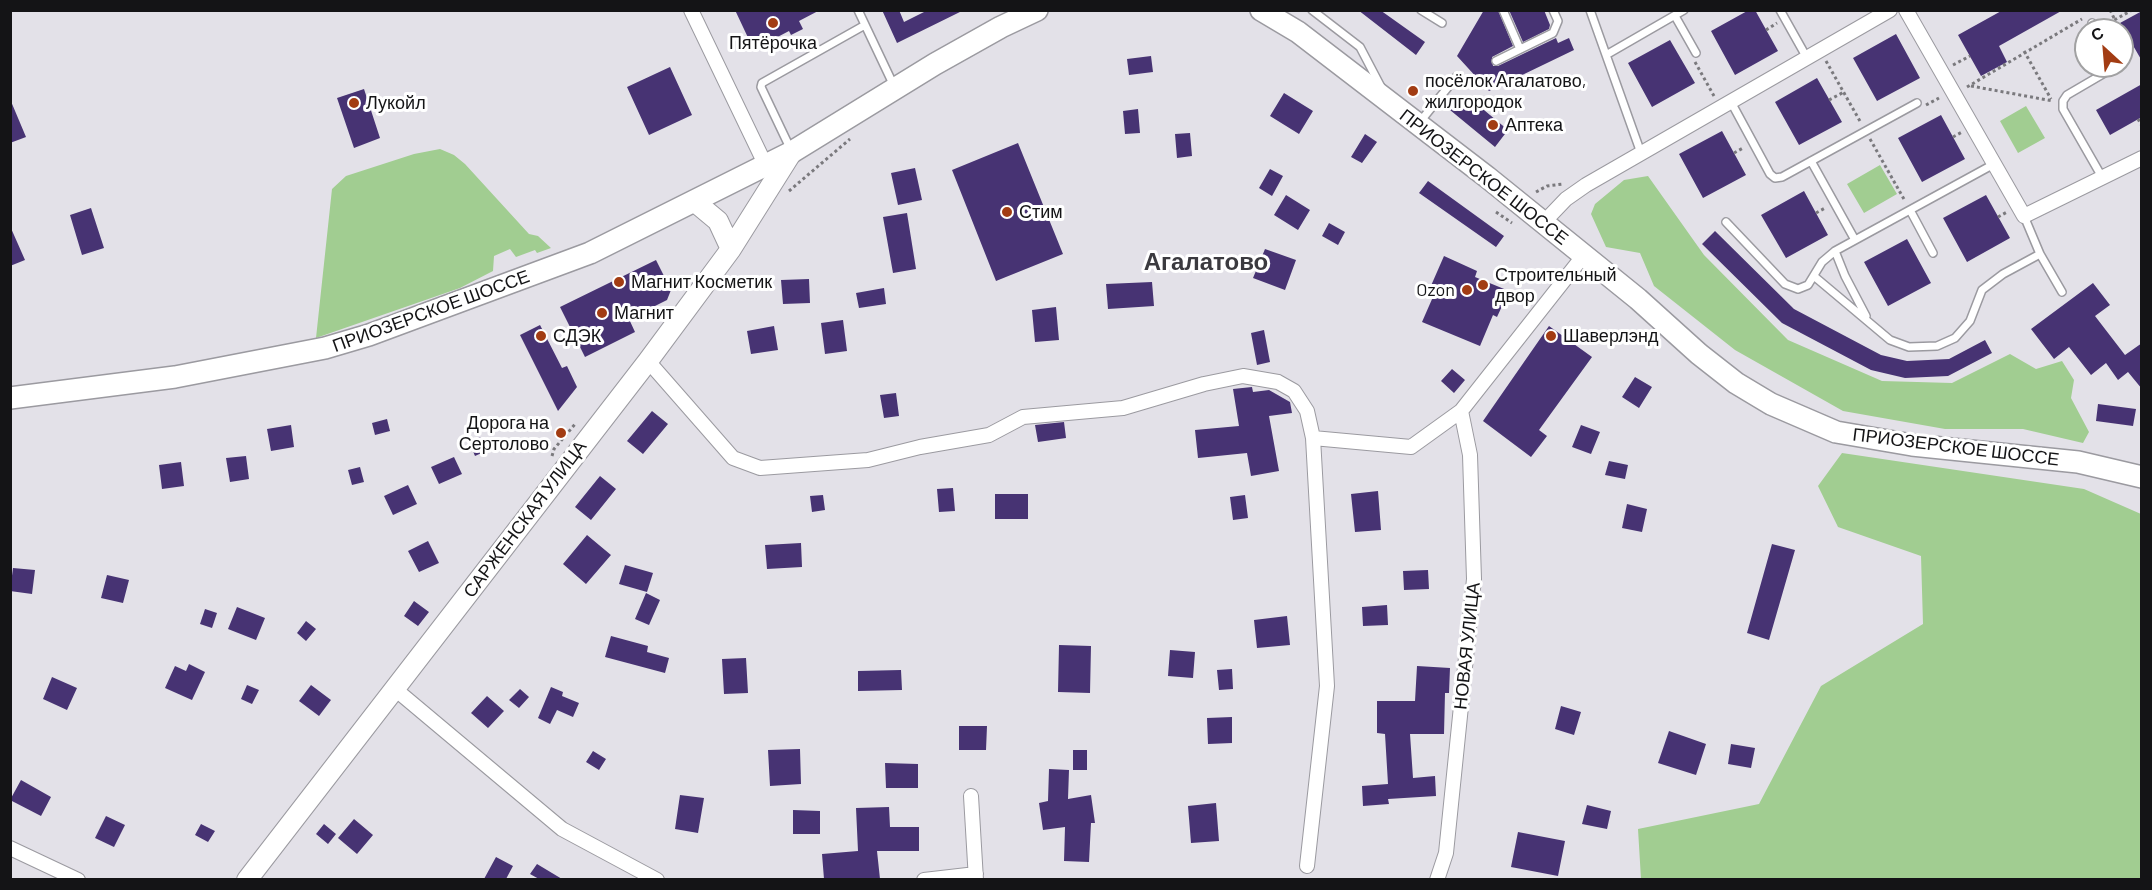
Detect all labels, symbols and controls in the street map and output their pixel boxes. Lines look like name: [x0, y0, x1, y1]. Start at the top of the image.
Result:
marker: Пятёрочка: [766, 16, 780, 30]
north arrow: [2074, 18, 2134, 78]
text: С: [2087, 22, 2106, 44]
place label: Пятёрочка: [729, 32, 817, 54]
place label: посёлок Агалатово, жилгородок: [1425, 70, 1586, 112]
marker: посёлок Агалатово, жилгородок: [1406, 84, 1420, 98]
place label: Лукойл: [366, 92, 426, 114]
marker: Лукойл: [347, 96, 361, 110]
street label: ПРИОЗЕРСКОЕ ШОССЕ: [1395, 104, 1573, 250]
place label: Аптека: [1505, 114, 1563, 136]
marker: Аптека: [1486, 118, 1500, 132]
place label: Стим: [1019, 201, 1063, 223]
marker: Стим: [1000, 205, 1014, 219]
district label: Агалатово: [1144, 248, 1268, 276]
place label: Строительный двор: [1495, 264, 1617, 306]
street label: ПРИОЗЕРСКОЕ ШОССЕ: [330, 265, 532, 357]
place label: Магнит Косметик: [631, 271, 772, 293]
marker: Магнит Косметик: [612, 275, 626, 289]
marker: Строительный двор: [1476, 278, 1490, 292]
place label: Ozon: [1416, 279, 1455, 301]
marker: Ozon: [1460, 283, 1474, 297]
place label: Магнит: [614, 302, 674, 324]
marker: Магнит: [595, 306, 609, 320]
place label: СДЭК: [553, 325, 601, 347]
place label: Шаверлэнд: [1563, 325, 1658, 347]
marker: СДЭК: [534, 329, 548, 343]
marker: Шаверлэнд: [1544, 329, 1558, 343]
place label: Дорога на Сертолово: [459, 412, 549, 454]
street label: ПРИОЗЕРСКОЕ ШОССЕ: [1851, 424, 2061, 470]
marker: Дорога на Сертолово: [554, 426, 568, 440]
street label: САРЖЕНСКАЯ УЛИЦА: [459, 436, 591, 602]
street label: НОВАЯ УЛИЦА: [1450, 581, 1484, 711]

